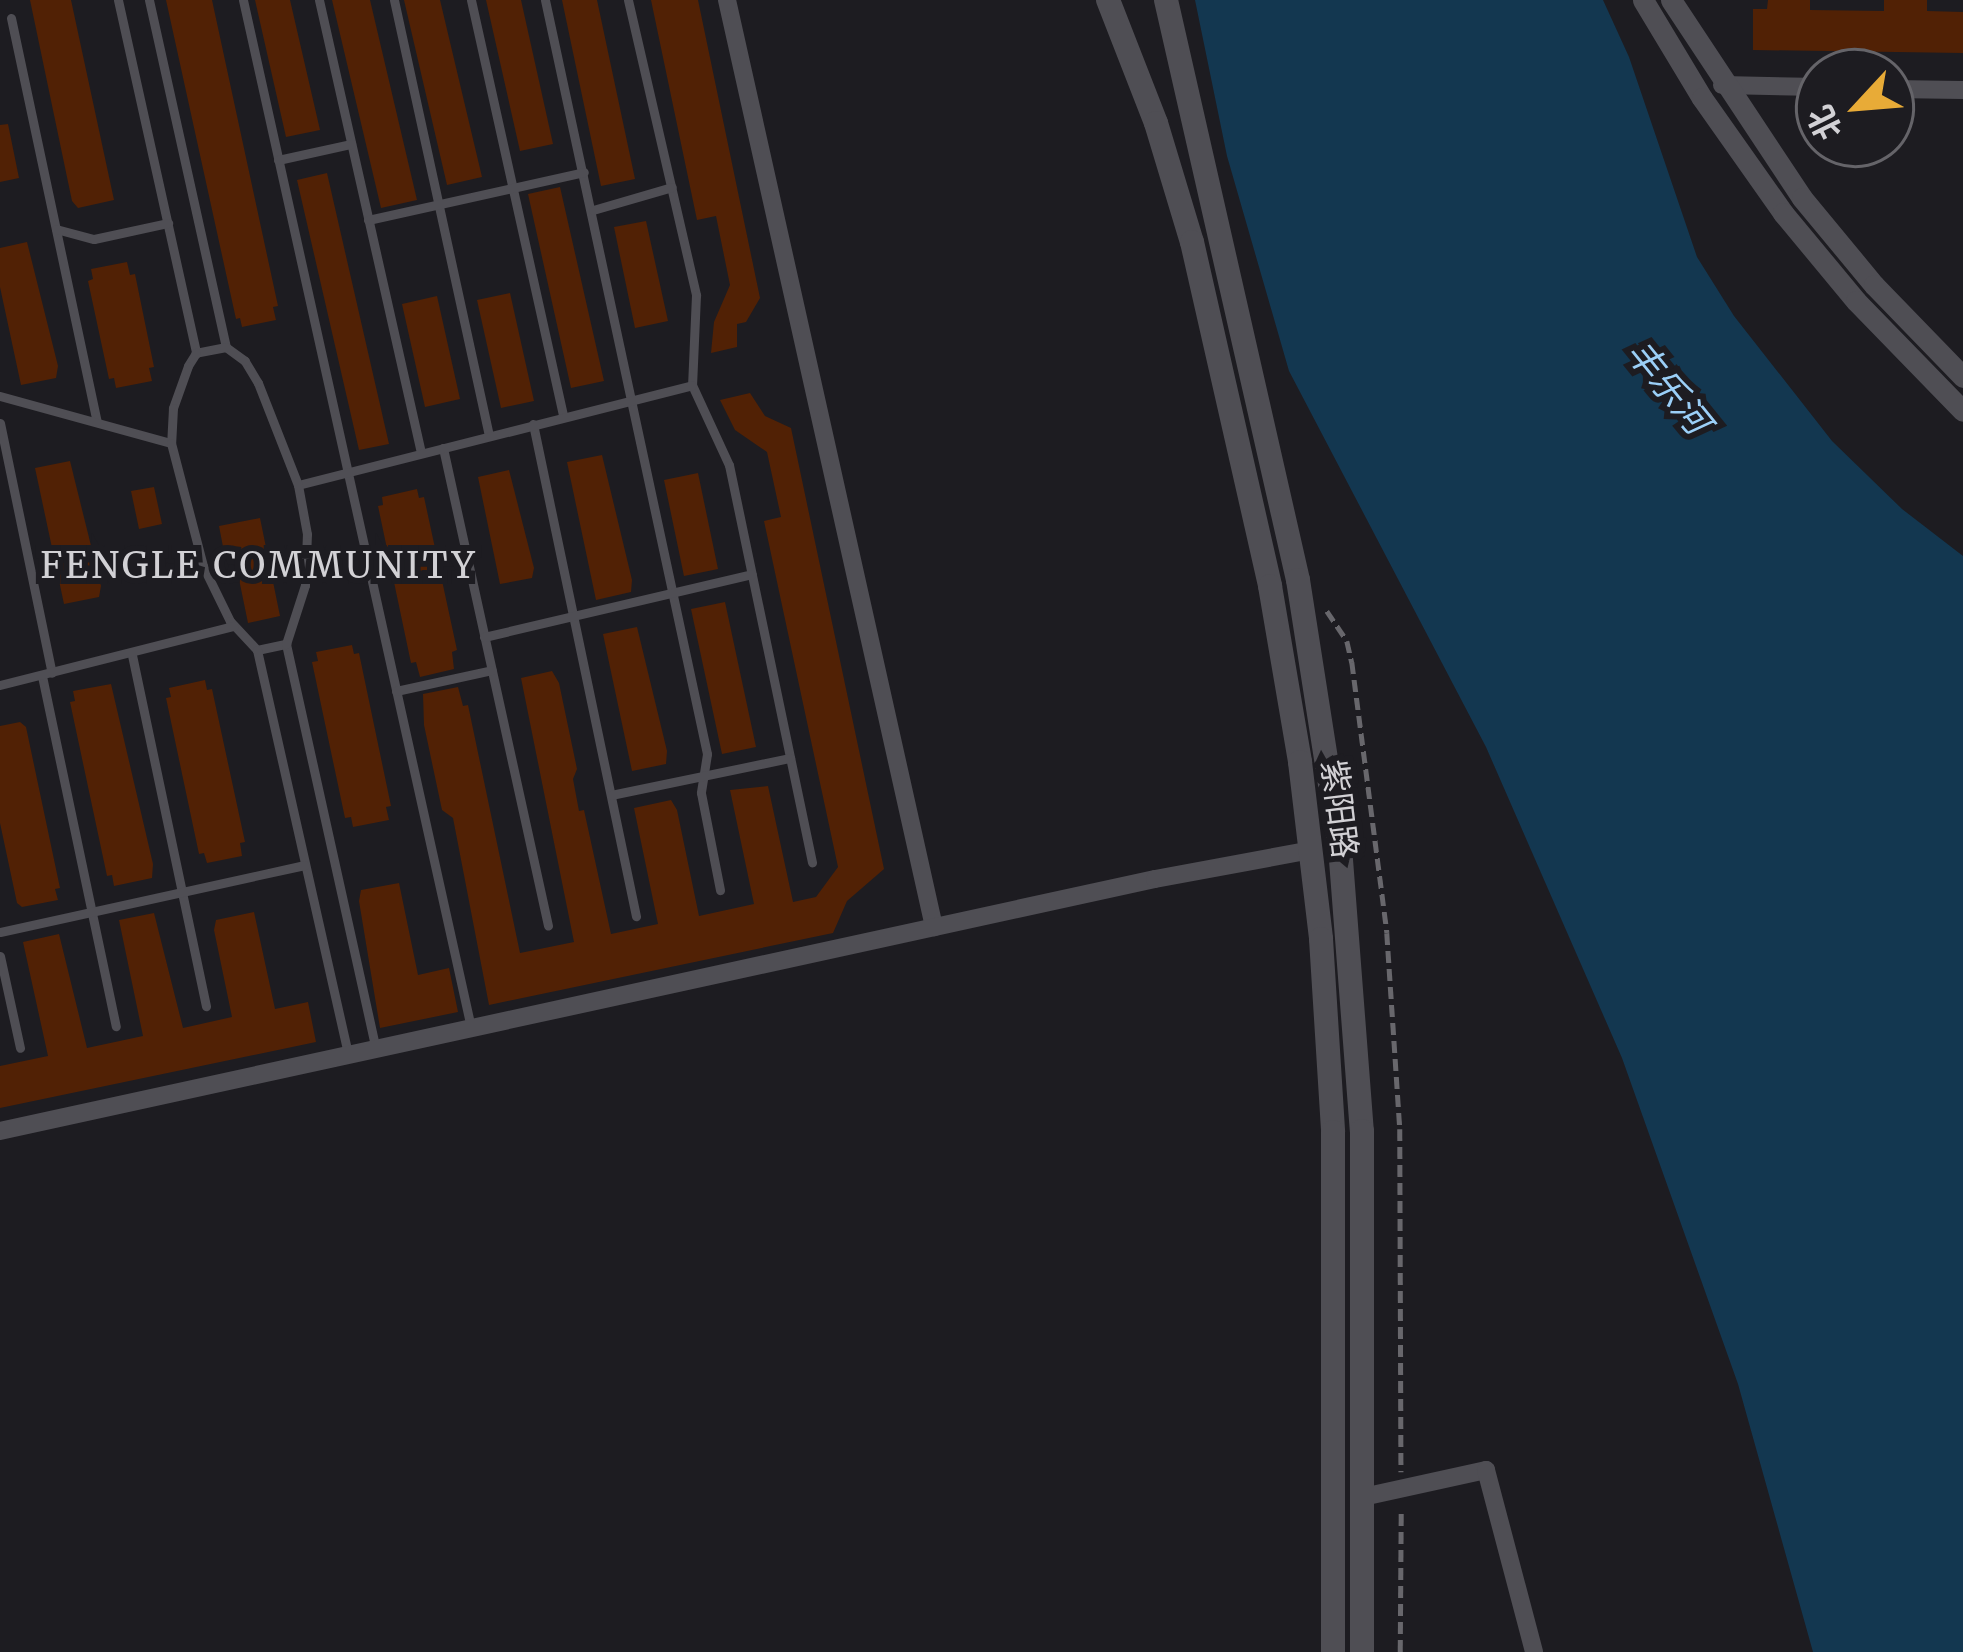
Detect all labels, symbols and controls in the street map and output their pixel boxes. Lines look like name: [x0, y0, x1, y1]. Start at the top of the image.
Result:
north arrow: [1795, 48, 1915, 168]
text: 北: [1799, 99, 1851, 147]
water label: 丰乐河: [1617, 331, 1719, 443]
district label: FENGLE COMMUNITY: [40, 544, 478, 588]
street label: 紫阳路: [1313, 757, 1365, 861]

